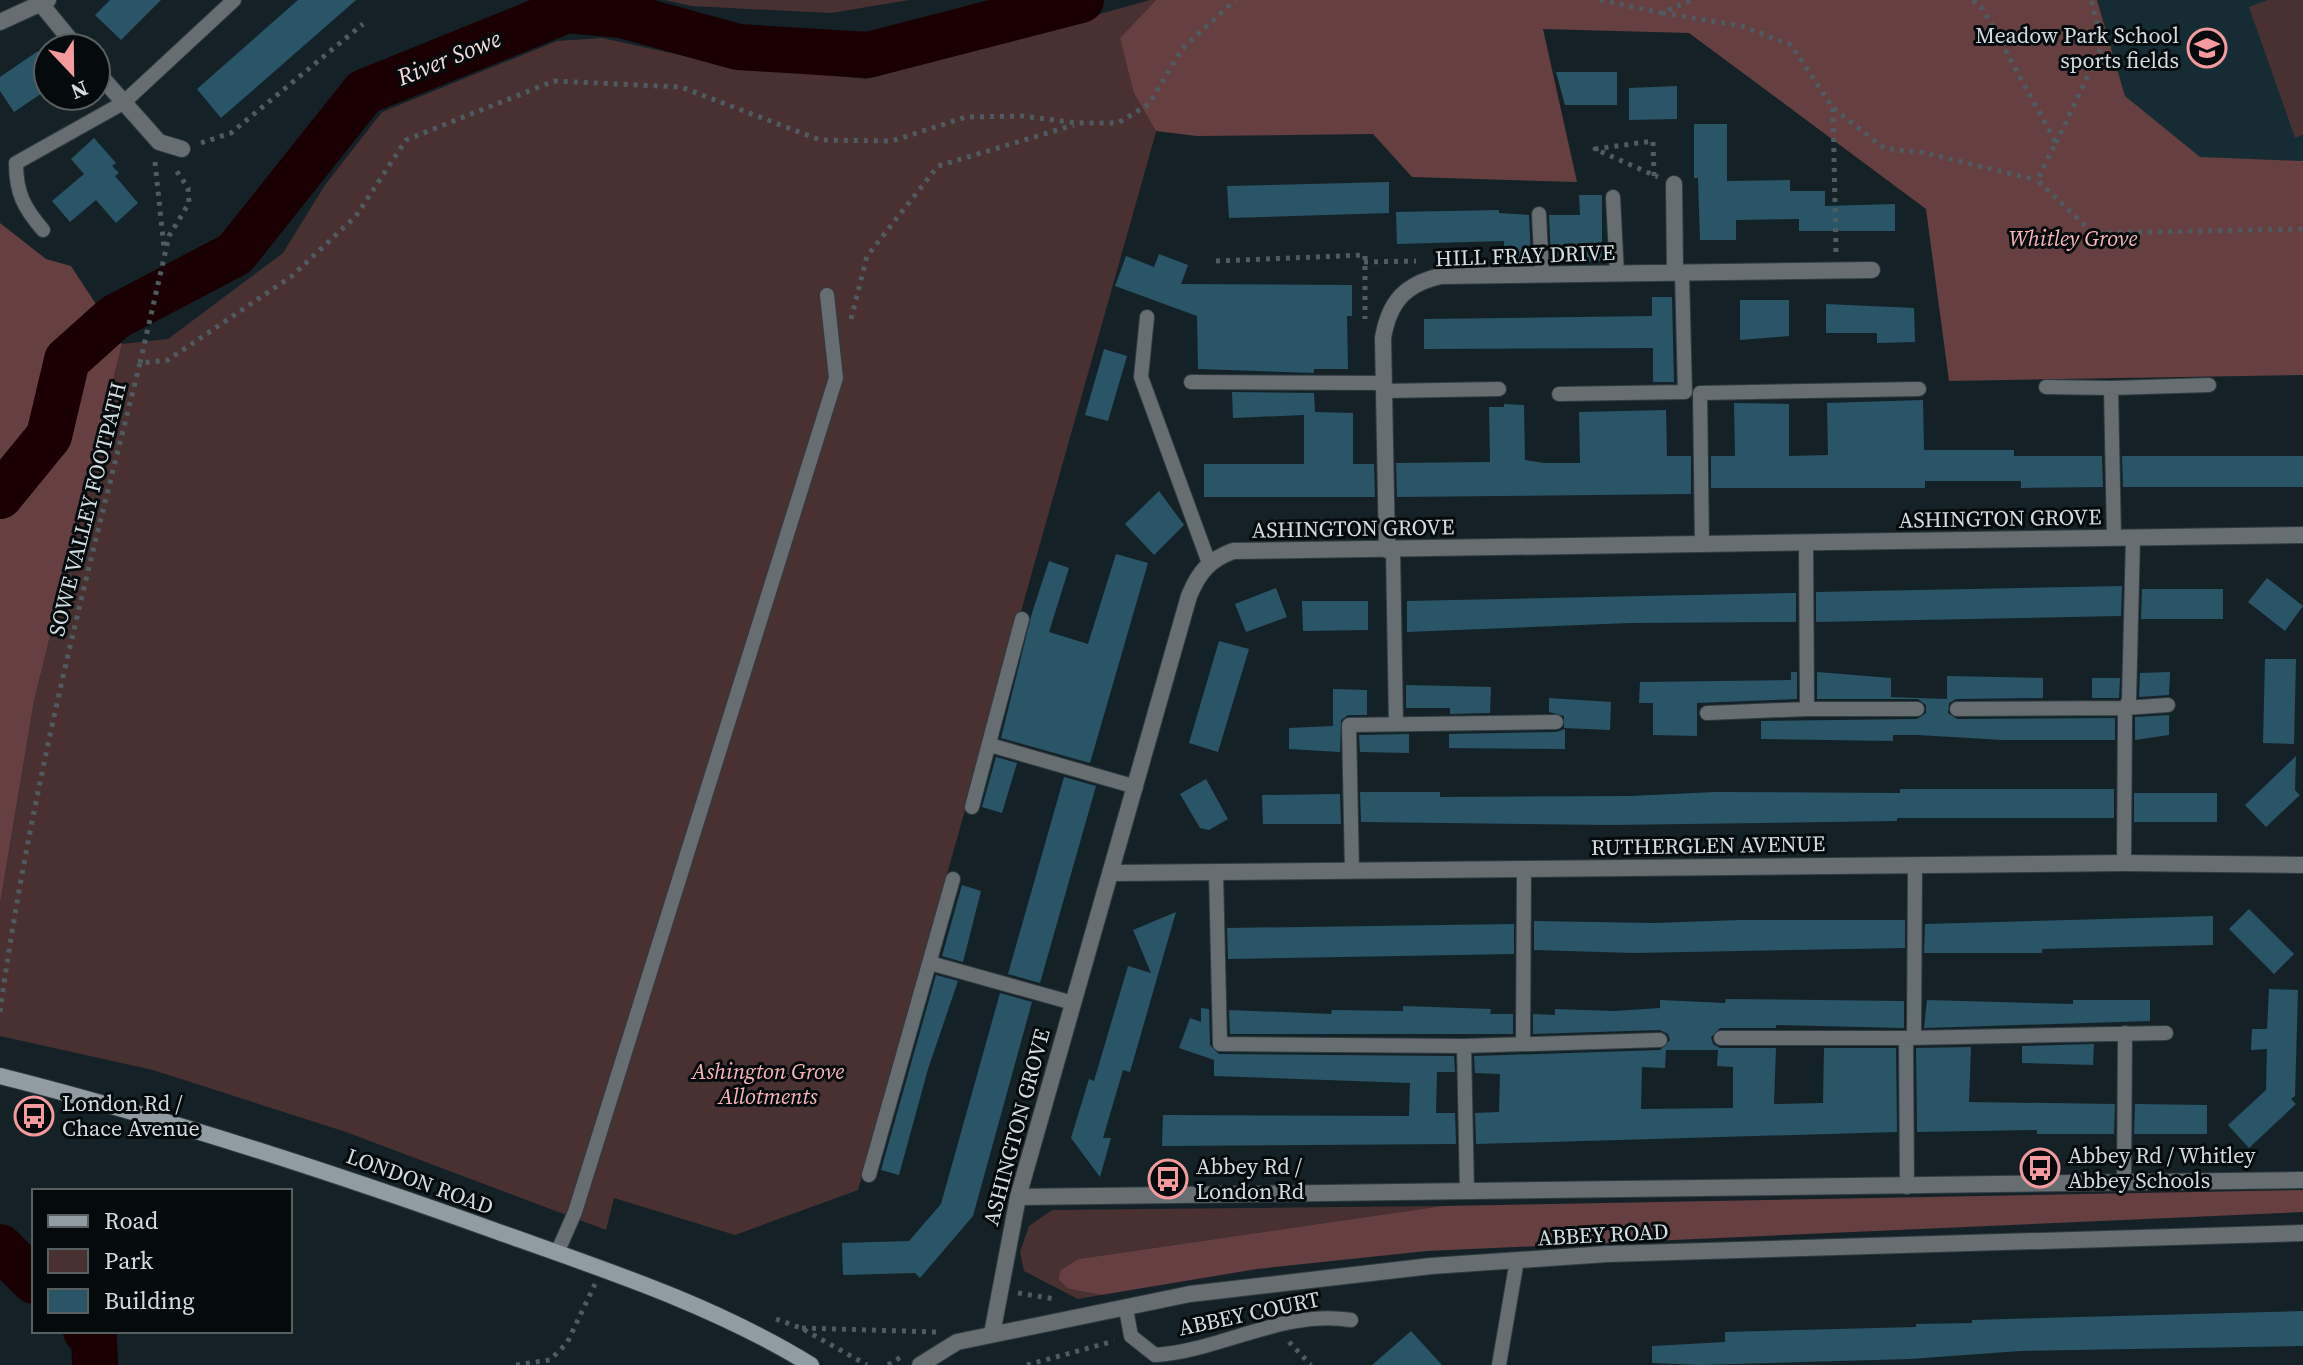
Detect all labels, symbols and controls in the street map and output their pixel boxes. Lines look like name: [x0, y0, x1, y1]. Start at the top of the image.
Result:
place label: Meadow Park School sports fields: [1975, 20, 2179, 75]
water label: River Sowe: [391, 22, 506, 94]
school or university icon: Meadow Park School sports fields: [2186, 27, 2228, 69]
north arrow: [32, 32, 112, 112]
text: N: [66, 74, 93, 107]
park label: Whitley Grove: [2009, 223, 2137, 253]
street label: HILL FRAY DRIVE: [1434, 237, 1616, 273]
street label: SOWE VALLEY FOOTPATH: [41, 379, 133, 639]
street label: ASHINGTON GROVE: [1898, 501, 2102, 535]
street label: ASHINGTON GROVE: [1251, 511, 1455, 545]
street label: RUTHERGLEN AVENUE: [1591, 828, 1825, 862]
street label: ASHINGTON GROVE: [975, 1025, 1057, 1229]
park label: Ashington Grove Allotments: [690, 1056, 844, 1111]
place label: London Rd / Chace Avenue: [62, 1088, 200, 1143]
bus stop icon: London Rd / Chace Avenue: [13, 1095, 55, 1137]
street label: LONDON ROAD: [342, 1140, 498, 1222]
place label: Abbey Rd / Whitley Abbey Schools: [2068, 1140, 2256, 1195]
bus stop icon: Abbey Rd / Whitley Abbey Schools: [2019, 1147, 2061, 1189]
place label: Abbey Rd / London Rd: [1196, 1151, 1305, 1206]
bus stop icon: Abbey Rd / London Rd: [1147, 1158, 1189, 1200]
legend: [32, 1189, 292, 1333]
text: Road: [104, 1204, 159, 1237]
street label: ABBEY ROAD: [1537, 1216, 1669, 1252]
text: Park: [104, 1244, 154, 1277]
street label: ABBEY COURT: [1176, 1283, 1322, 1343]
text: Building: [104, 1284, 195, 1317]

